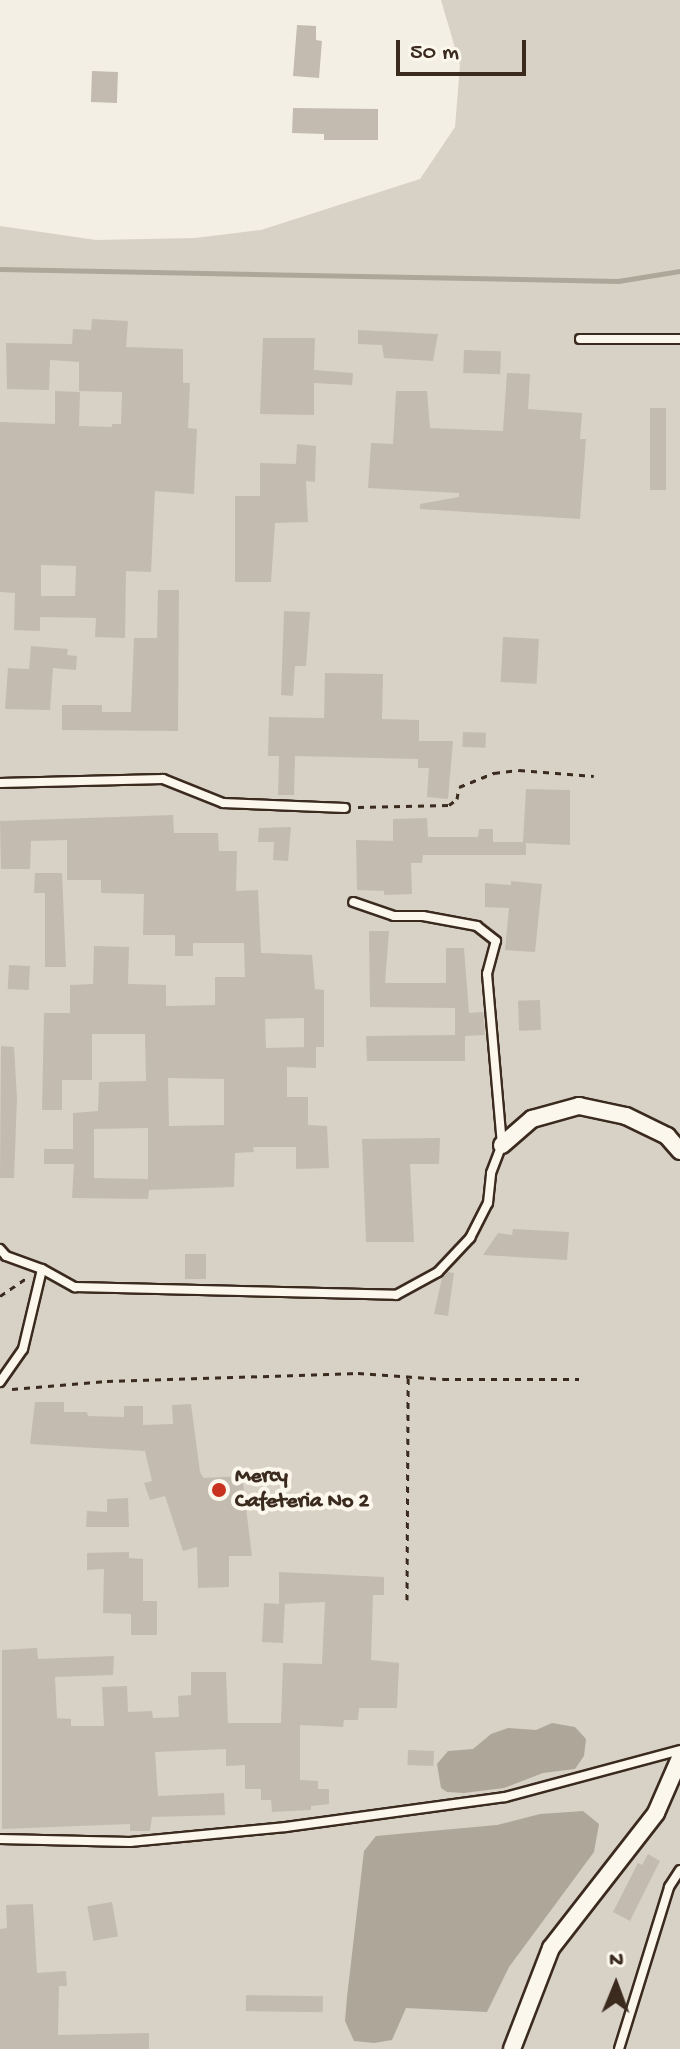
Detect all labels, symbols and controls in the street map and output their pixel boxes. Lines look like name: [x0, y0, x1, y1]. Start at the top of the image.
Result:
scale bar: [400, 24, 530, 74]
text: 50 m: [410, 39, 459, 68]
place label: Mercy Cafeteria No 2: [235, 1464, 369, 1516]
marker: Mercy Cafeteria No 2: [210, 1481, 228, 1499]
north arrow: [576, 1945, 656, 2025]
text: N: [609, 1948, 624, 1974]

